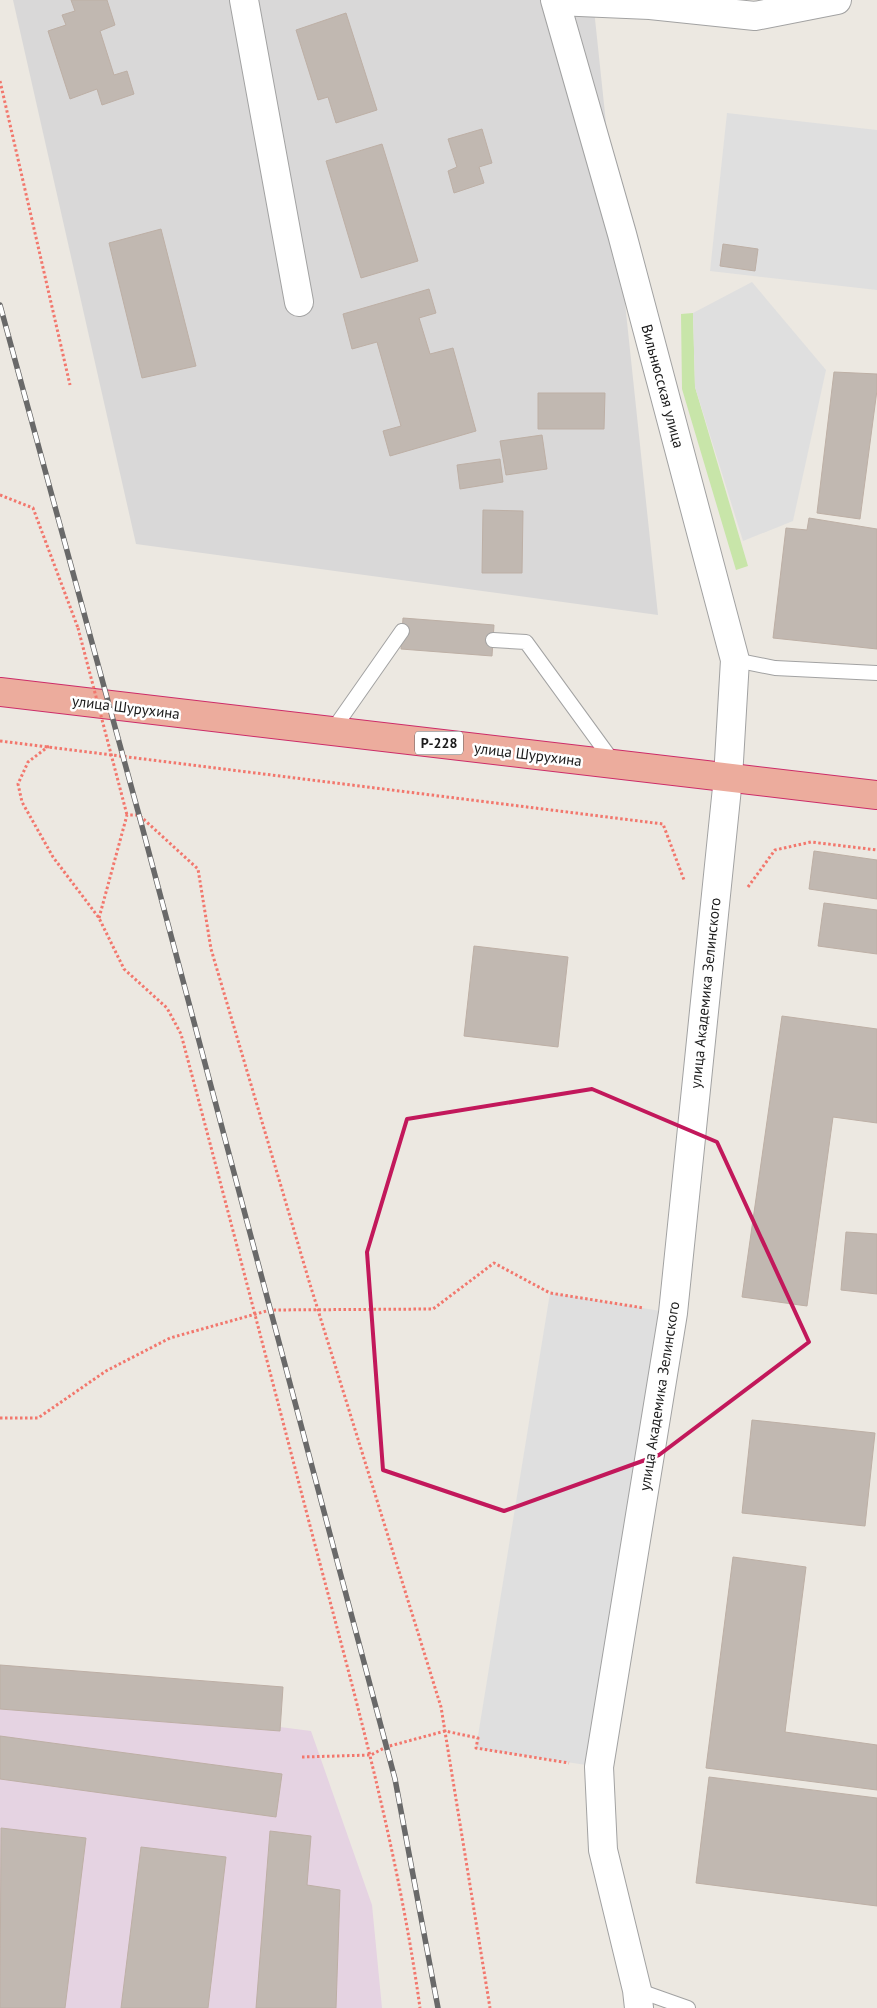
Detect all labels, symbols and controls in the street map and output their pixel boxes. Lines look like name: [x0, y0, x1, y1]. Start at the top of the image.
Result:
street label: Вильнюсская улица: [637, 322, 689, 450]
street label: улица Шурухина: [71, 691, 181, 723]
road number: Р-228: [415, 731, 463, 754]
street label: улица Шурухина: [473, 738, 583, 770]
street label: улица Академика Зелинского: [686, 897, 724, 1089]
street label: улица Академика Зелинского: [635, 1300, 683, 1492]

